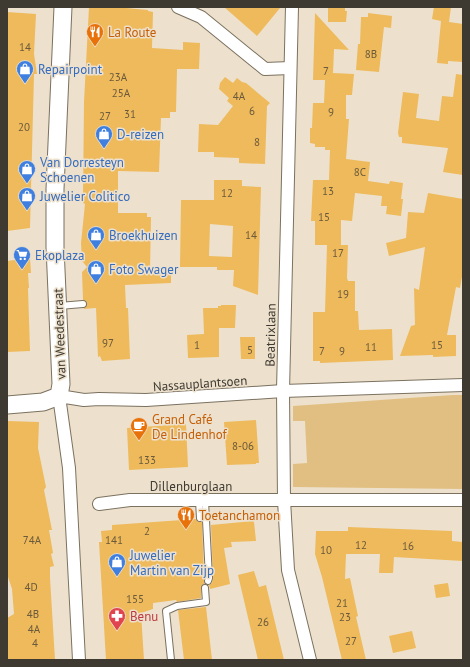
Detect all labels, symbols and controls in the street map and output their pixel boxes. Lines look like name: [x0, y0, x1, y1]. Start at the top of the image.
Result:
restaurant icon: La Route: [85, 22, 105, 47]
place label: La Route: [108, 24, 156, 41]
house number: 14: [19, 40, 31, 54]
house number: 8B: [365, 47, 377, 61]
shop icon: Repairpoint: [15, 59, 35, 84]
place label: Repairpoint: [38, 61, 103, 78]
house number: 7: [323, 64, 329, 78]
house number: 23A: [109, 70, 128, 84]
house number: 25A: [112, 86, 131, 100]
house number: 4A: [233, 89, 246, 103]
house number: 6: [249, 104, 255, 118]
house number: 9: [328, 105, 334, 119]
house number: 31: [124, 107, 136, 121]
house number: 27: [99, 109, 111, 123]
house number: 20: [18, 120, 30, 134]
shop icon: D-reizen: [94, 124, 114, 149]
place label: D-reizen: [117, 126, 164, 143]
house number: 8: [254, 135, 260, 149]
place label: Van Dorresteyn Schoenen: [39, 154, 124, 186]
shop icon: Van Dorresteyn Schoenen: [17, 159, 37, 184]
house number: 8C: [354, 165, 366, 179]
house number: 13: [322, 184, 334, 198]
shop icon: Juwelier Colitico: [17, 186, 37, 211]
house number: 12: [221, 186, 233, 200]
place label: Juwelier Colitico: [39, 188, 130, 205]
house number: 15: [318, 210, 330, 224]
shop icon: Broekhuizen: [86, 225, 106, 250]
place label: Broekhuizen: [109, 227, 178, 244]
house number: 14: [245, 228, 257, 242]
supermarket icon: Ekoplaza: [12, 245, 32, 270]
house number: 17: [332, 246, 344, 260]
place label: Ekoplaza: [35, 247, 85, 264]
shop icon: Foto Swager: [86, 259, 106, 284]
place label: Foto Swager: [109, 261, 179, 278]
street label: van Weedestraat: [49, 287, 70, 380]
house number: 19: [337, 287, 349, 301]
street label: Beatrixlaan: [261, 303, 280, 367]
house number: 97: [102, 336, 114, 350]
house number: 1: [194, 338, 200, 352]
house number: 15: [431, 338, 443, 352]
house number: 11: [365, 340, 377, 354]
house number: 5: [247, 343, 253, 357]
house number: 7: [319, 344, 325, 358]
house number: 9: [339, 344, 345, 358]
street label: Nassauplantsoen: [152, 372, 248, 395]
place label: Grand Café De Lindenhof: [152, 411, 228, 443]
cafe icon: Grand Café De Lindenhof: [129, 416, 149, 441]
house number: 8-06: [232, 439, 254, 453]
house number: 133: [138, 453, 156, 467]
street label: Dillenburglaan: [150, 478, 232, 495]
restaurant icon: Toetanchamon: [176, 505, 196, 530]
place label: Toetanchamon: [199, 507, 280, 524]
house number: 2: [144, 524, 150, 538]
house number: 74A: [23, 533, 42, 547]
house number: 141: [105, 533, 123, 547]
house number: 12: [355, 538, 367, 552]
house number: 16: [402, 539, 414, 553]
house number: 10: [320, 543, 332, 557]
place label: Juwelier Martin van Zijp: [129, 547, 214, 579]
shop icon: Juwelier Martin van Zijp: [107, 552, 127, 577]
house number: 4D: [24, 580, 38, 594]
house number: 155: [126, 592, 144, 606]
house number: 21: [336, 596, 348, 610]
pharmacy icon: Benu: [107, 606, 127, 631]
house number: 4B: [27, 607, 39, 621]
place label: Benu: [130, 608, 158, 625]
house number: 23: [339, 610, 351, 624]
house number: 26: [257, 615, 269, 629]
house number: 4A: [28, 622, 41, 636]
house number: 27: [345, 634, 357, 648]
house number: 4: [32, 636, 38, 650]

